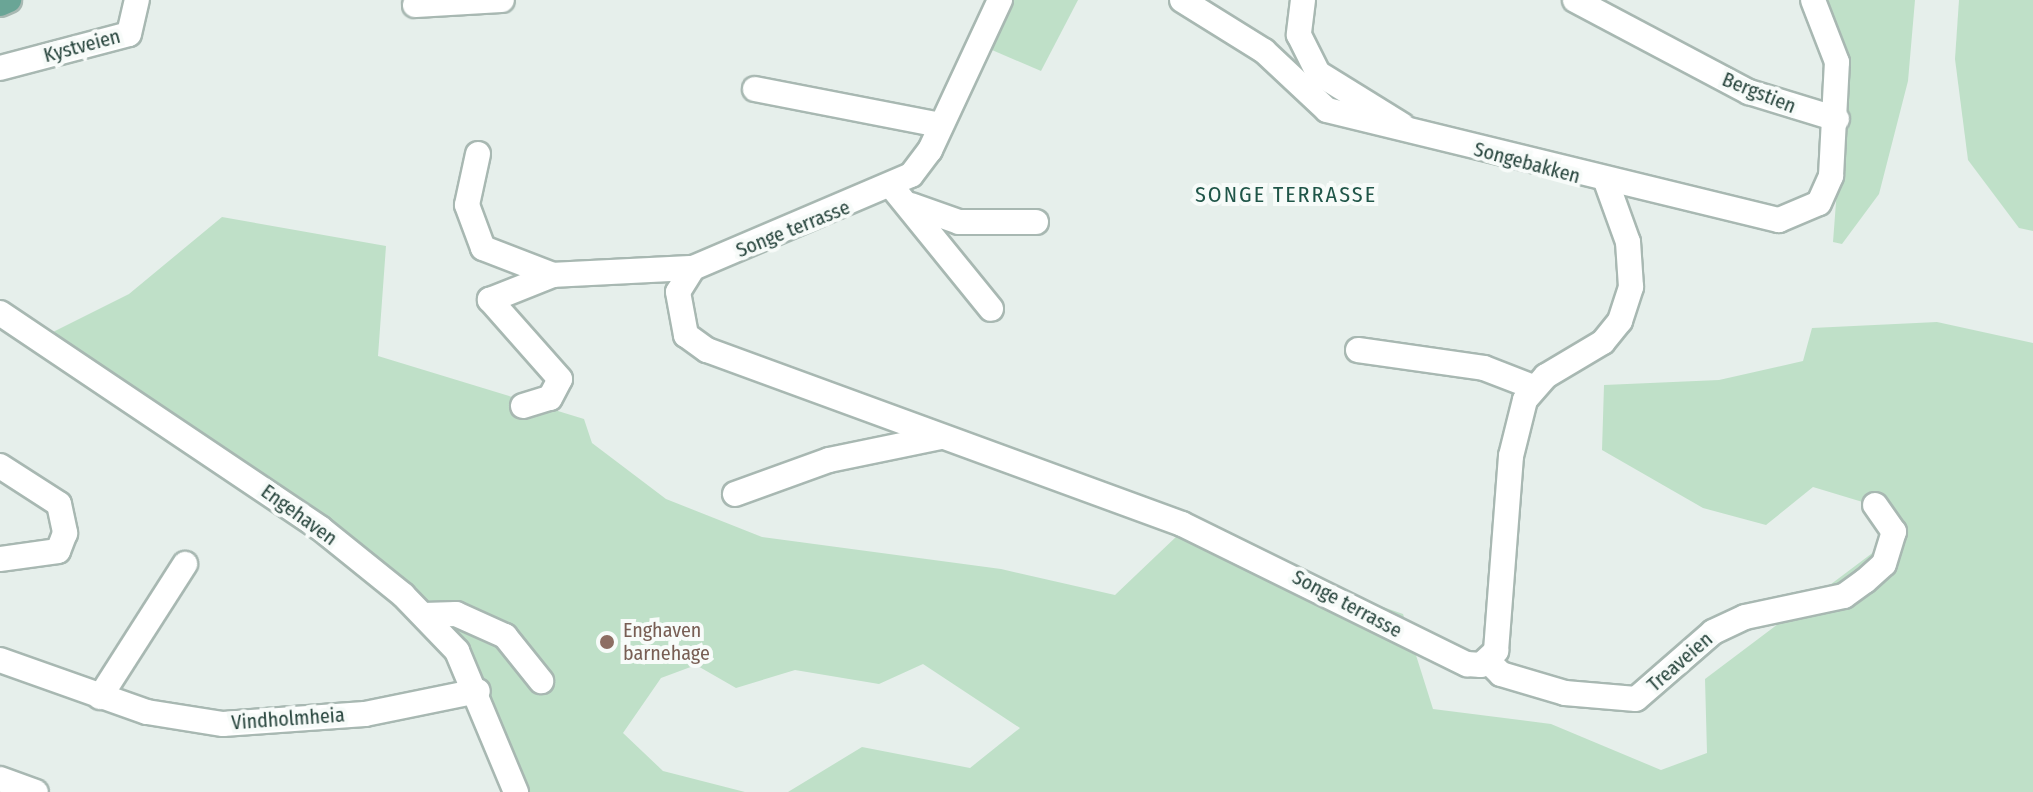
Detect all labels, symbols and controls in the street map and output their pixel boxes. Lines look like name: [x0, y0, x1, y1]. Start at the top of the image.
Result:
street label: Kystveien: [41, 24, 123, 68]
street label: Bergstien: [1719, 67, 1799, 119]
street label: Songebakken: [1471, 137, 1583, 189]
district label: SONGE TERRASSE: [1195, 182, 1377, 208]
street label: Songe terrasse: [733, 195, 853, 263]
street label: Engehaven: [256, 479, 342, 551]
street label: Songe terrasse: [1288, 565, 1406, 643]
place label: Enghaven barnehage: [623, 618, 710, 665]
street label: Treaveien: [1643, 627, 1717, 697]
marker: Enghaven barnehage: [598, 633, 616, 651]
street label: Vindholmheia: [231, 703, 345, 735]

